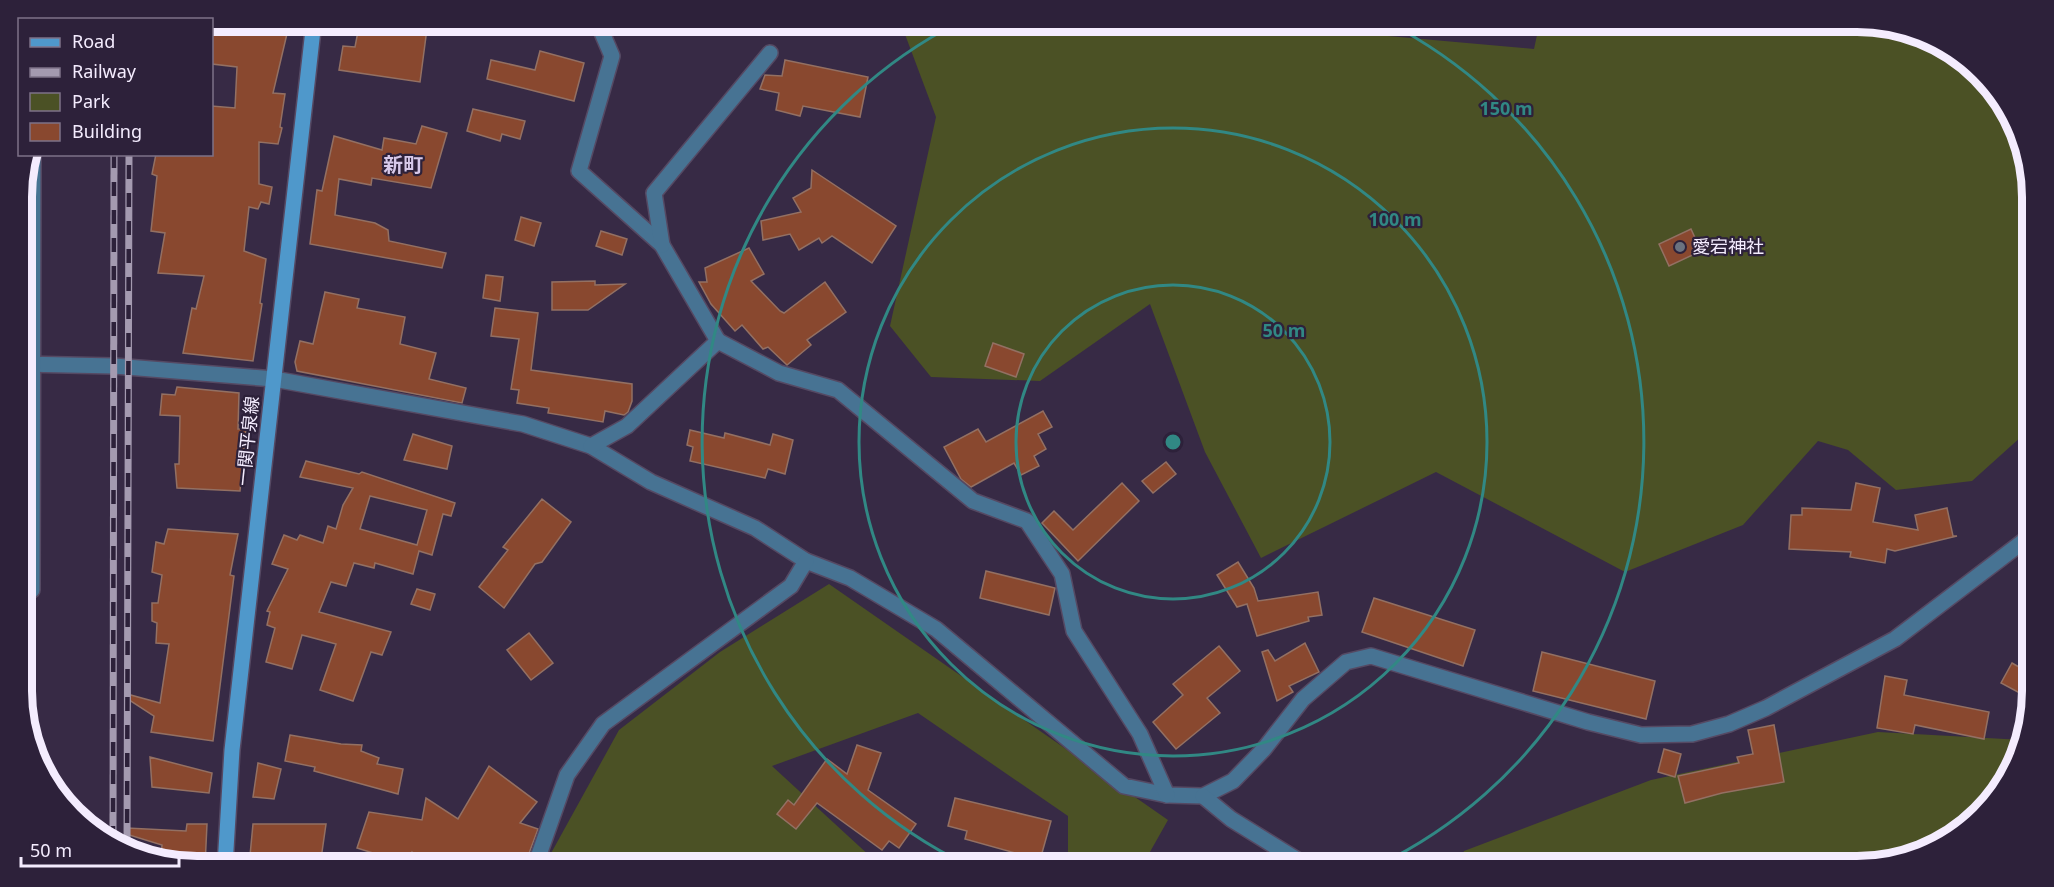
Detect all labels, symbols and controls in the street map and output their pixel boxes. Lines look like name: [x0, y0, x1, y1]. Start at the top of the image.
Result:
legend: [18, 18, 213, 156]
text: Road: [72, 29, 115, 53]
text: Railway: [72, 59, 137, 83]
text: Park: [72, 89, 110, 113]
text: 150 m: [1479, 96, 1533, 120]
text: Building: [72, 119, 142, 143]
district label: 新町: [383, 151, 423, 178]
text: 100 m: [1368, 207, 1422, 231]
place label: 愛宕神社: [1692, 234, 1764, 258]
marker: 愛宕神社: [1673, 240, 1687, 254]
text: 50 m: [1263, 318, 1305, 342]
street label: 一関平泉線: [230, 395, 264, 487]
centre of rings: [1163, 432, 1183, 452]
scale bar: [21, 830, 178, 868]
text: 50 m: [30, 838, 72, 862]

